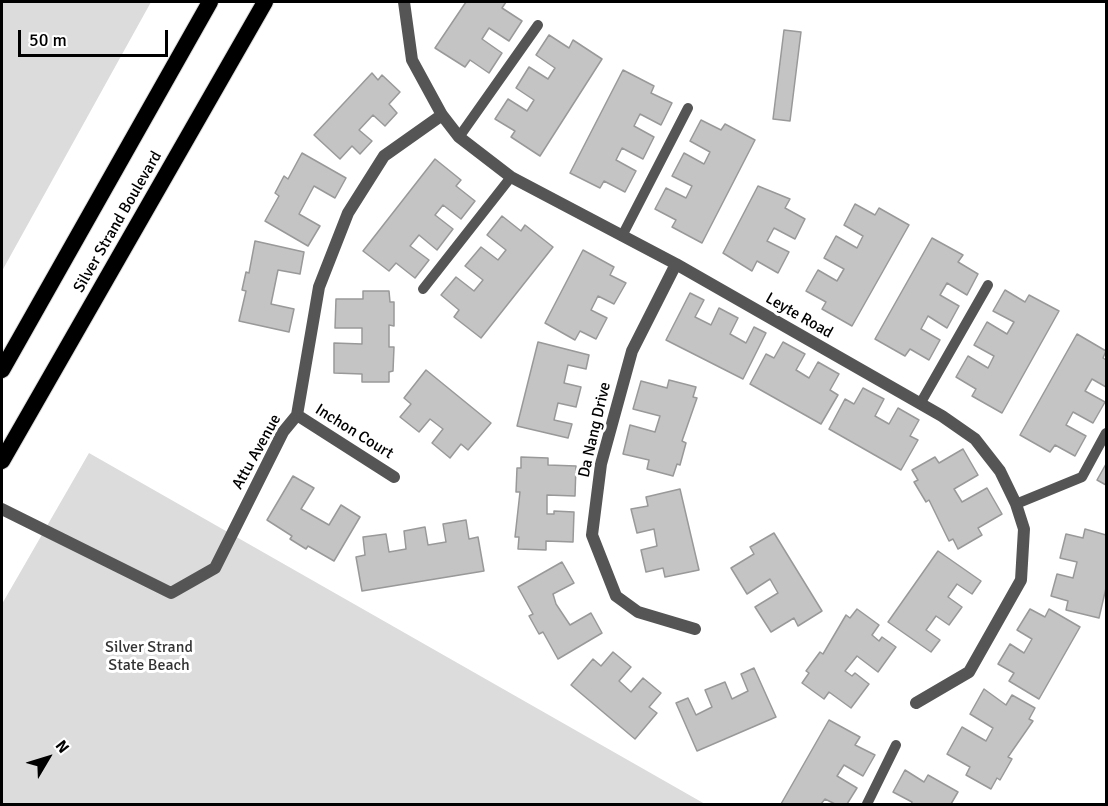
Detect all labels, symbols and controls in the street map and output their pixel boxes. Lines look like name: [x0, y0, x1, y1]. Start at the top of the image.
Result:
scale bar: [21, 18, 171, 56]
text: 50 m: [29, 29, 67, 51]
street label: Silver Strand Boulevard: [70, 148, 166, 296]
street label: Leyte Road: [762, 289, 836, 343]
street label: Da Nang Drive: [575, 380, 615, 480]
street label: Inchon Court: [311, 400, 397, 464]
street label: Attu Avenue: [228, 411, 286, 493]
park label: Silver Strand State Beach: [105, 638, 193, 676]
north arrow: [18, 728, 78, 788]
text: N: [51, 736, 73, 757]

